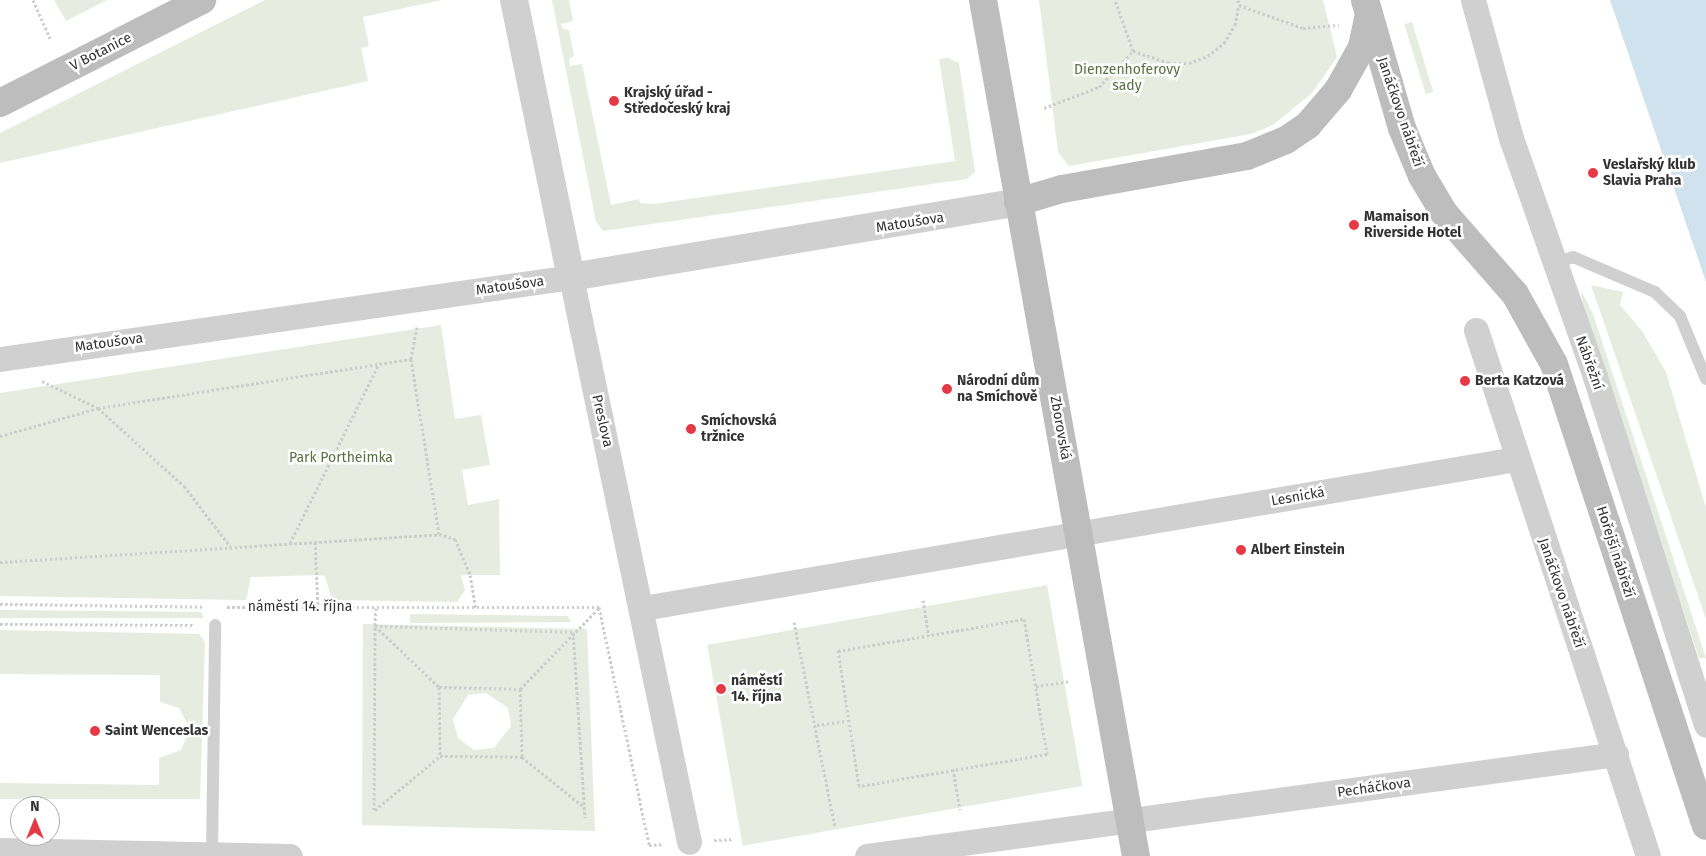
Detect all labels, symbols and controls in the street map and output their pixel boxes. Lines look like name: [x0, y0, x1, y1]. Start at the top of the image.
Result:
street label: V Botanice: [67, 29, 135, 75]
street label: Janáčkovo nábřeží: [1373, 55, 1427, 169]
park label: Dienzenhoferovy sady: [1074, 62, 1180, 94]
place label: Krajský úřad - Středočeský kraj: [624, 85, 730, 118]
marker: Krajský úřad - Středočeský kraj: [608, 95, 620, 107]
place label: Veslařský klub Slavia Praha: [1603, 157, 1696, 190]
marker: Veslařský klub Slavia Praha: [1587, 167, 1599, 179]
street label: Matoušova: [875, 209, 945, 237]
place label: Mamaison Riverside Hotel: [1364, 209, 1462, 242]
marker: Mamaison Riverside Hotel: [1348, 219, 1360, 231]
street label: Matoušova: [475, 273, 545, 299]
street label: Matoušova: [74, 330, 144, 356]
street label: Nábřežní: [1571, 334, 1607, 392]
place label: Národní dům na Smíchově: [957, 373, 1039, 406]
place label: Berta Katzová: [1475, 373, 1564, 389]
marker: Berta Katzová: [1459, 375, 1471, 387]
marker: Národní dům na Smíchově: [941, 383, 953, 395]
street label: Preslova: [588, 393, 616, 449]
street label: Zborovská: [1046, 395, 1074, 461]
place label: Smíchovská tržnice: [701, 413, 777, 446]
marker: Smíchovská tržnice: [685, 423, 697, 435]
park label: Park Portheimka: [289, 450, 393, 466]
street label: Lesnická: [1270, 484, 1326, 510]
street label: Hořejší nábřeží: [1592, 504, 1638, 600]
street label: Janáčkovo nábřeží: [1534, 536, 1588, 650]
place label: Albert Einstein: [1251, 542, 1345, 558]
marker: Albert Einstein: [1235, 544, 1247, 556]
street label: náměstí 14. října: [248, 599, 352, 615]
place label: náměstí 14. října: [731, 673, 782, 706]
marker: náměstí 14. října: [715, 683, 727, 695]
place label: Saint Wenceslas: [105, 723, 208, 739]
marker: Saint Wenceslas: [89, 725, 101, 737]
street label: Pecháčkova: [1336, 775, 1412, 801]
north arrow: [10, 796, 60, 846]
text: N: [30, 798, 40, 815]

